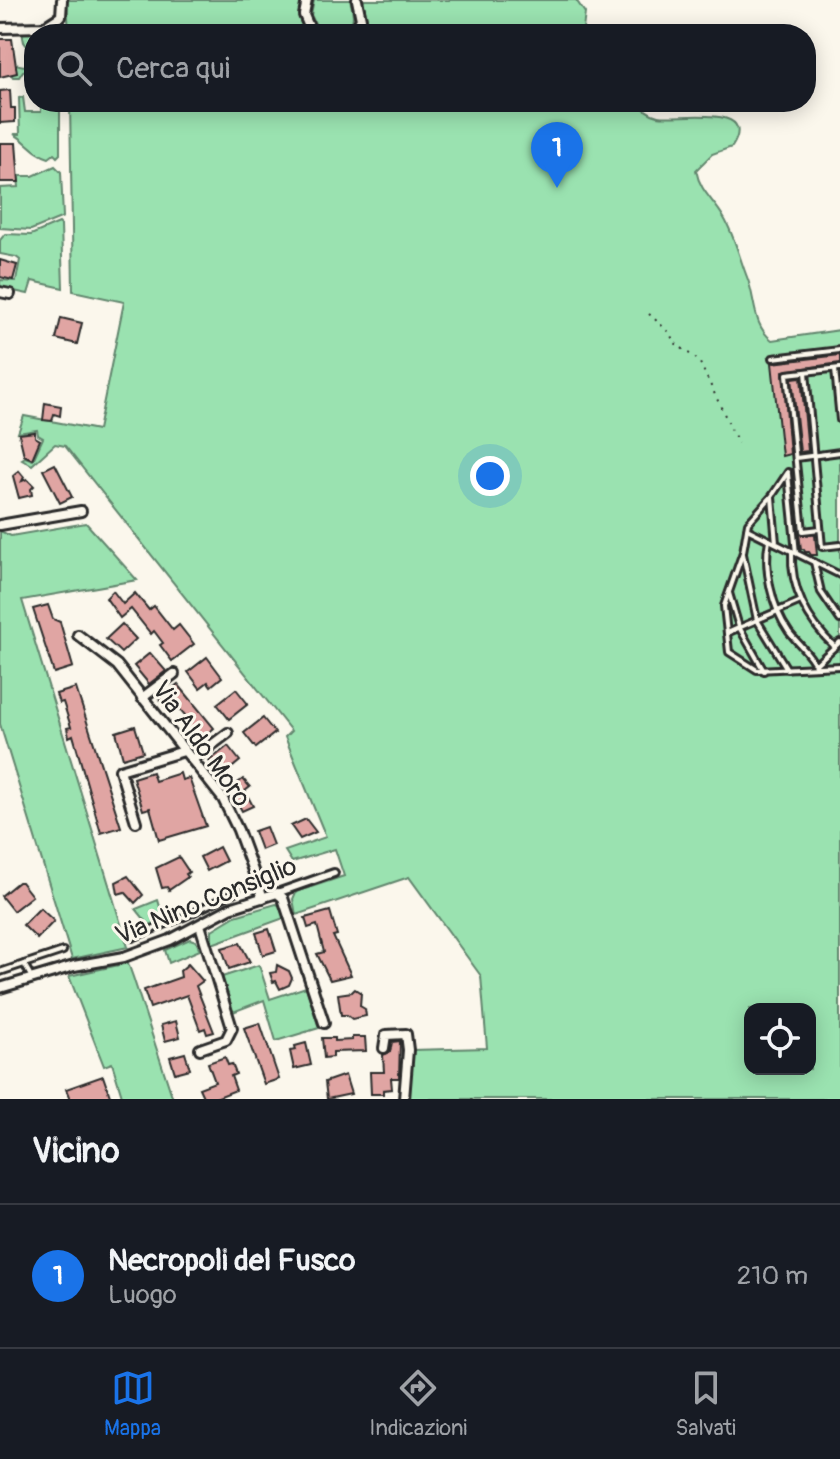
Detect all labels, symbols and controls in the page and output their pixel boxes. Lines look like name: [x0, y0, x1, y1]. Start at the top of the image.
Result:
search box: [24, 24, 816, 112]
icon: search: [52, 46, 96, 90]
text: Cerca qui: [116, 50, 230, 87]
pin: 1: [531, 122, 583, 188]
your location: [470, 456, 510, 496]
street label: Via Aldo Moro: [144, 675, 258, 813]
street label: Via Nino Consiglio: [111, 850, 301, 952]
map controls: [744, 1003, 816, 1075]
button: locate: [744, 1003, 816, 1075]
text: Vicino: [32, 1130, 120, 1173]
text: Necropoli del Fusco: [108, 1242, 355, 1279]
text: 1: [53, 1260, 63, 1292]
text: 210 m: [737, 1260, 808, 1292]
text: Luogo: [108, 1279, 177, 1311]
tab: Mappa: [104, 1366, 161, 1442]
tab: Indicazioni: [369, 1366, 467, 1442]
tab: Salvati: [675, 1366, 736, 1442]

